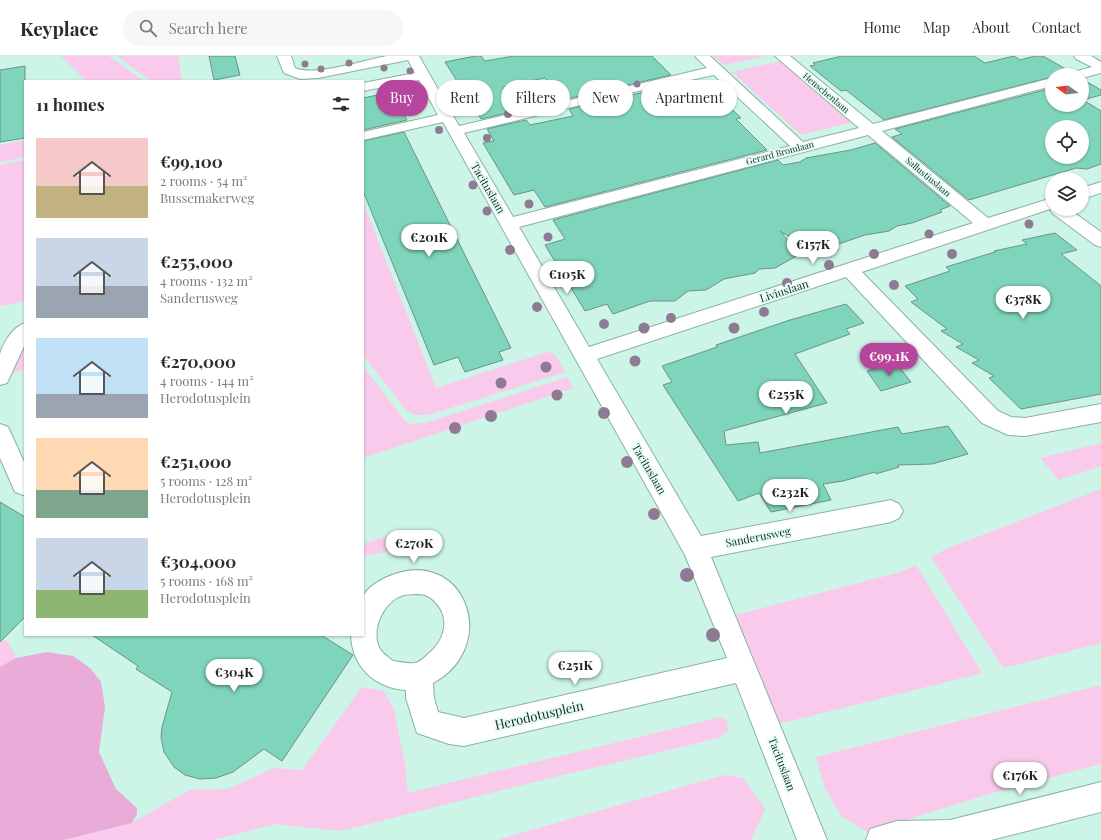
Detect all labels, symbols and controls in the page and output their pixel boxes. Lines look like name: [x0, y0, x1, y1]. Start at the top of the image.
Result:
search box: [123, 10, 403, 46]
text: Keyplace: [20, 15, 99, 41]
icon: search: [137, 17, 159, 39]
text: Search here: [169, 18, 248, 38]
text: Home: [863, 18, 901, 37]
text: Map: [923, 18, 950, 37]
text: About: [972, 18, 1010, 37]
text: Contact: [1032, 18, 1081, 37]
north arrow: [1045, 68, 1089, 112]
map controls: [1045, 68, 1089, 216]
street label: Henschenlaan: [801, 69, 853, 116]
chip: Buy: [376, 80, 428, 116]
chip: Rent: [436, 80, 493, 116]
chip: Filters: [501, 80, 570, 116]
chip: New: [578, 80, 633, 116]
chip: Apartment: [641, 80, 737, 116]
text: 11 homes: [36, 93, 105, 115]
icon: filters: [330, 93, 352, 115]
button: locate: [1045, 120, 1089, 164]
street label: Gerard Bromlaan: [744, 137, 816, 167]
text: €99,100: [160, 150, 223, 172]
icon: home: [68, 154, 116, 202]
street label: Sallustiuslaan: [903, 154, 954, 199]
street label: Tacituslaan: [468, 159, 509, 216]
text: 2 rooms · 54 m²: [160, 172, 248, 189]
button: layers: [1045, 172, 1089, 216]
text: Bussemakerweg: [160, 189, 254, 206]
pin: €201K: [401, 224, 457, 258]
text: €201K: [410, 228, 448, 245]
pin: €157K: [785, 231, 841, 265]
text: €157K: [796, 235, 830, 252]
text: €255,000: [160, 250, 233, 272]
icon: home: [68, 254, 116, 302]
pin: €105K: [539, 261, 595, 295]
text: €105K: [549, 265, 585, 282]
text: 4 rooms · 132 m²: [160, 272, 253, 289]
street label: Liviuslaan: [758, 275, 810, 305]
pin: €378K: [995, 286, 1051, 320]
text: Sanderusweg: [160, 289, 238, 306]
text: €378K: [1005, 290, 1041, 307]
pin: €99.1K: [856, 343, 922, 377]
text: €99.1K: [869, 347, 909, 364]
text: €270,000: [160, 350, 236, 372]
icon: home: [68, 354, 116, 402]
text: 4 rooms · 144 m²: [160, 372, 254, 389]
pin: €255K: [758, 381, 814, 415]
text: €255K: [768, 385, 804, 402]
text: Herodotusplein: [160, 389, 251, 406]
street label: Tacituslaan: [629, 440, 670, 497]
text: €251,000: [160, 450, 232, 472]
icon: home: [68, 454, 116, 502]
text: 5 rooms · 128 m²: [160, 472, 252, 489]
pin: €232K: [762, 479, 818, 513]
text: €232K: [771, 483, 809, 500]
text: Herodotusplein: [160, 489, 251, 506]
street label: Sanderusweg: [724, 523, 792, 550]
pin: €270K: [386, 530, 442, 564]
text: €270K: [395, 534, 433, 551]
text: €304,000: [160, 550, 236, 572]
icon: home: [68, 554, 116, 602]
text: 5 rooms · 168 m²: [160, 572, 253, 589]
text: Herodotusplein: [160, 589, 251, 606]
pin: €251K: [547, 652, 603, 686]
text: €251K: [557, 656, 593, 673]
pin: €304K: [206, 659, 262, 693]
text: €304K: [215, 663, 253, 680]
street label: Herodotusplein: [493, 696, 585, 733]
street label: Tacituslaan: [765, 735, 800, 793]
pin: €176K: [992, 762, 1048, 796]
text: €176K: [1002, 766, 1038, 783]

